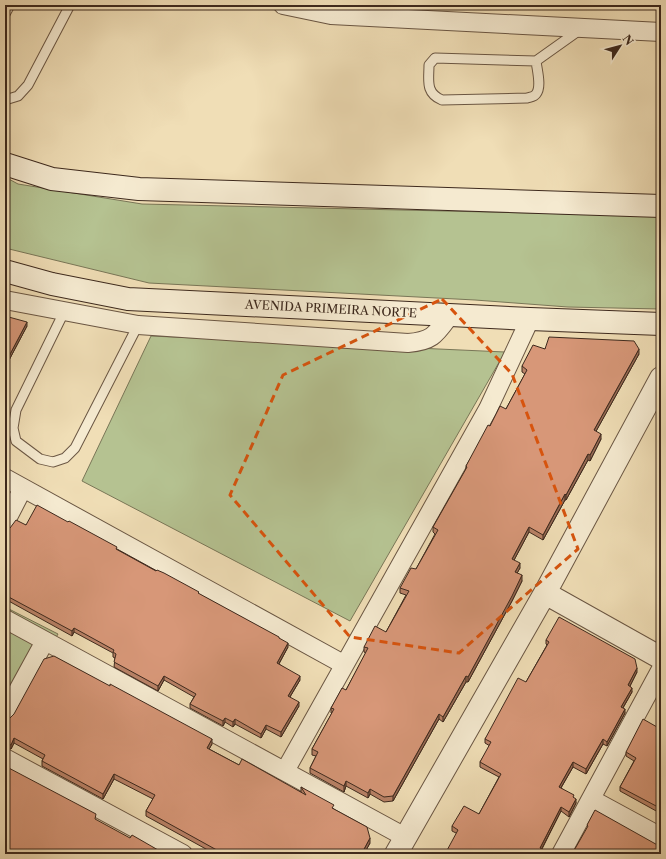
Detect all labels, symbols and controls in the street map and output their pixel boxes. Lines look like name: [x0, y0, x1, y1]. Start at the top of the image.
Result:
north arrow: [600, 26, 640, 66]
text: N: [620, 32, 637, 48]
street label: AVENIDA PRIMEIRA NORTE: [244, 296, 417, 320]

